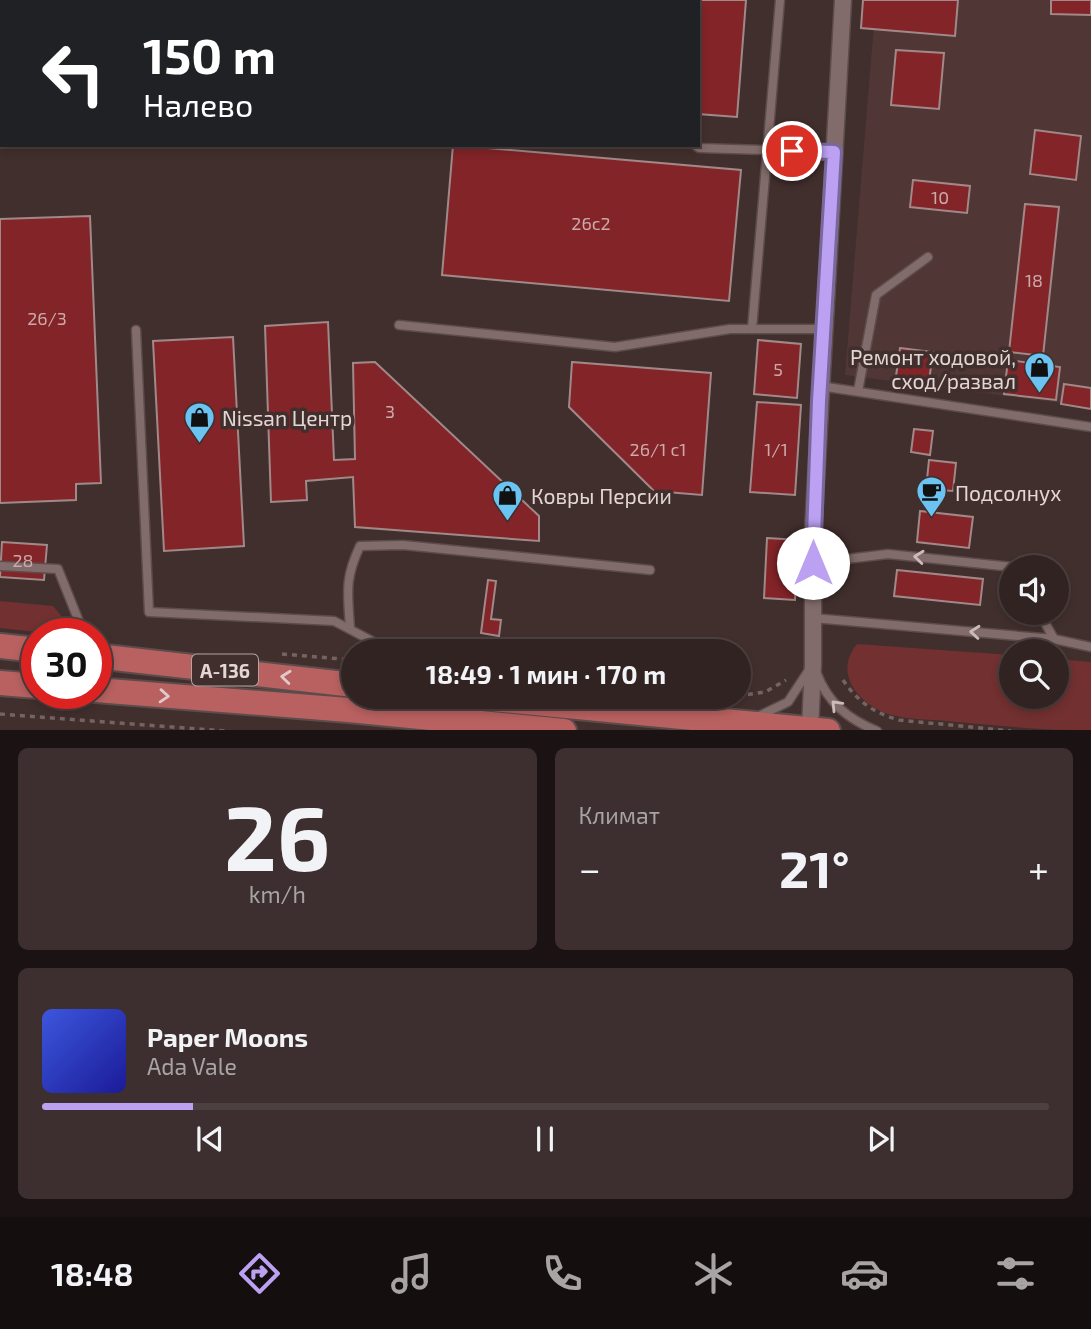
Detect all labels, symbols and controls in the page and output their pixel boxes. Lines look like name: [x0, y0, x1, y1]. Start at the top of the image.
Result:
text: 150 m: [143, 25, 276, 84]
icon: left: [28, 28, 119, 119]
text: Налево: [143, 85, 253, 123]
pin: [762, 121, 822, 181]
icon: arrive: [773, 132, 811, 170]
house number: 10: [931, 186, 949, 208]
house number: 26с2: [571, 212, 611, 234]
house number: 18: [1025, 269, 1043, 291]
house number: 26/3: [27, 307, 67, 329]
place label: Ремонт ходовой, сход/развал: [850, 344, 1016, 393]
shop icon: Ремонт ходовой, сход/развал: [1022, 351, 1056, 395]
house number: 5: [773, 358, 783, 380]
shop icon: Nissan Центр: [182, 400, 216, 444]
house number: 3: [385, 400, 395, 422]
place label: Nissan Центр: [222, 405, 352, 430]
house number: 26/1 с1: [630, 438, 686, 460]
house number: 1/1: [764, 438, 788, 460]
cafe icon: Подсолнух: [915, 475, 949, 519]
shop icon: Ковры Персии: [491, 478, 525, 522]
place label: Подсолнух: [955, 480, 1061, 506]
place label: Ковры Персии: [531, 483, 672, 508]
position arrow: [776, 526, 850, 600]
house number: 28: [12, 549, 34, 571]
one-way arrow: [913, 550, 924, 565]
map controls: [999, 555, 1069, 709]
button: sound: [999, 555, 1069, 625]
speed limit sign: 30: [21, 618, 112, 709]
one-way arrow: [969, 625, 980, 640]
button: search: [999, 639, 1069, 709]
road number: А-136: [192, 654, 258, 685]
text: 18:49 · 1 мин · 170 m: [426, 658, 666, 689]
one-way arrow: [280, 670, 291, 685]
one-way arrow: [159, 688, 170, 703]
one-way arrow: [832, 701, 845, 714]
text: 26: [224, 780, 331, 889]
text: Климат: [579, 801, 660, 829]
text: 21°: [779, 836, 850, 898]
text: −: [579, 845, 601, 891]
text: +: [1028, 845, 1049, 891]
text: km/h: [249, 880, 306, 908]
text: Paper Moons: [147, 1021, 308, 1052]
text: Ada Vale: [147, 1052, 237, 1080]
icon: previous: [191, 1120, 229, 1158]
icon: pause: [526, 1120, 564, 1158]
icon: next: [862, 1120, 900, 1158]
icon: directions: [235, 1249, 284, 1298]
icon: music: [387, 1249, 436, 1298]
icon: phone: [538, 1249, 587, 1298]
icon: climate: [689, 1249, 738, 1298]
icon: car: [840, 1249, 889, 1298]
icon: filters: [991, 1249, 1040, 1298]
text: 18:48: [51, 1254, 133, 1292]

